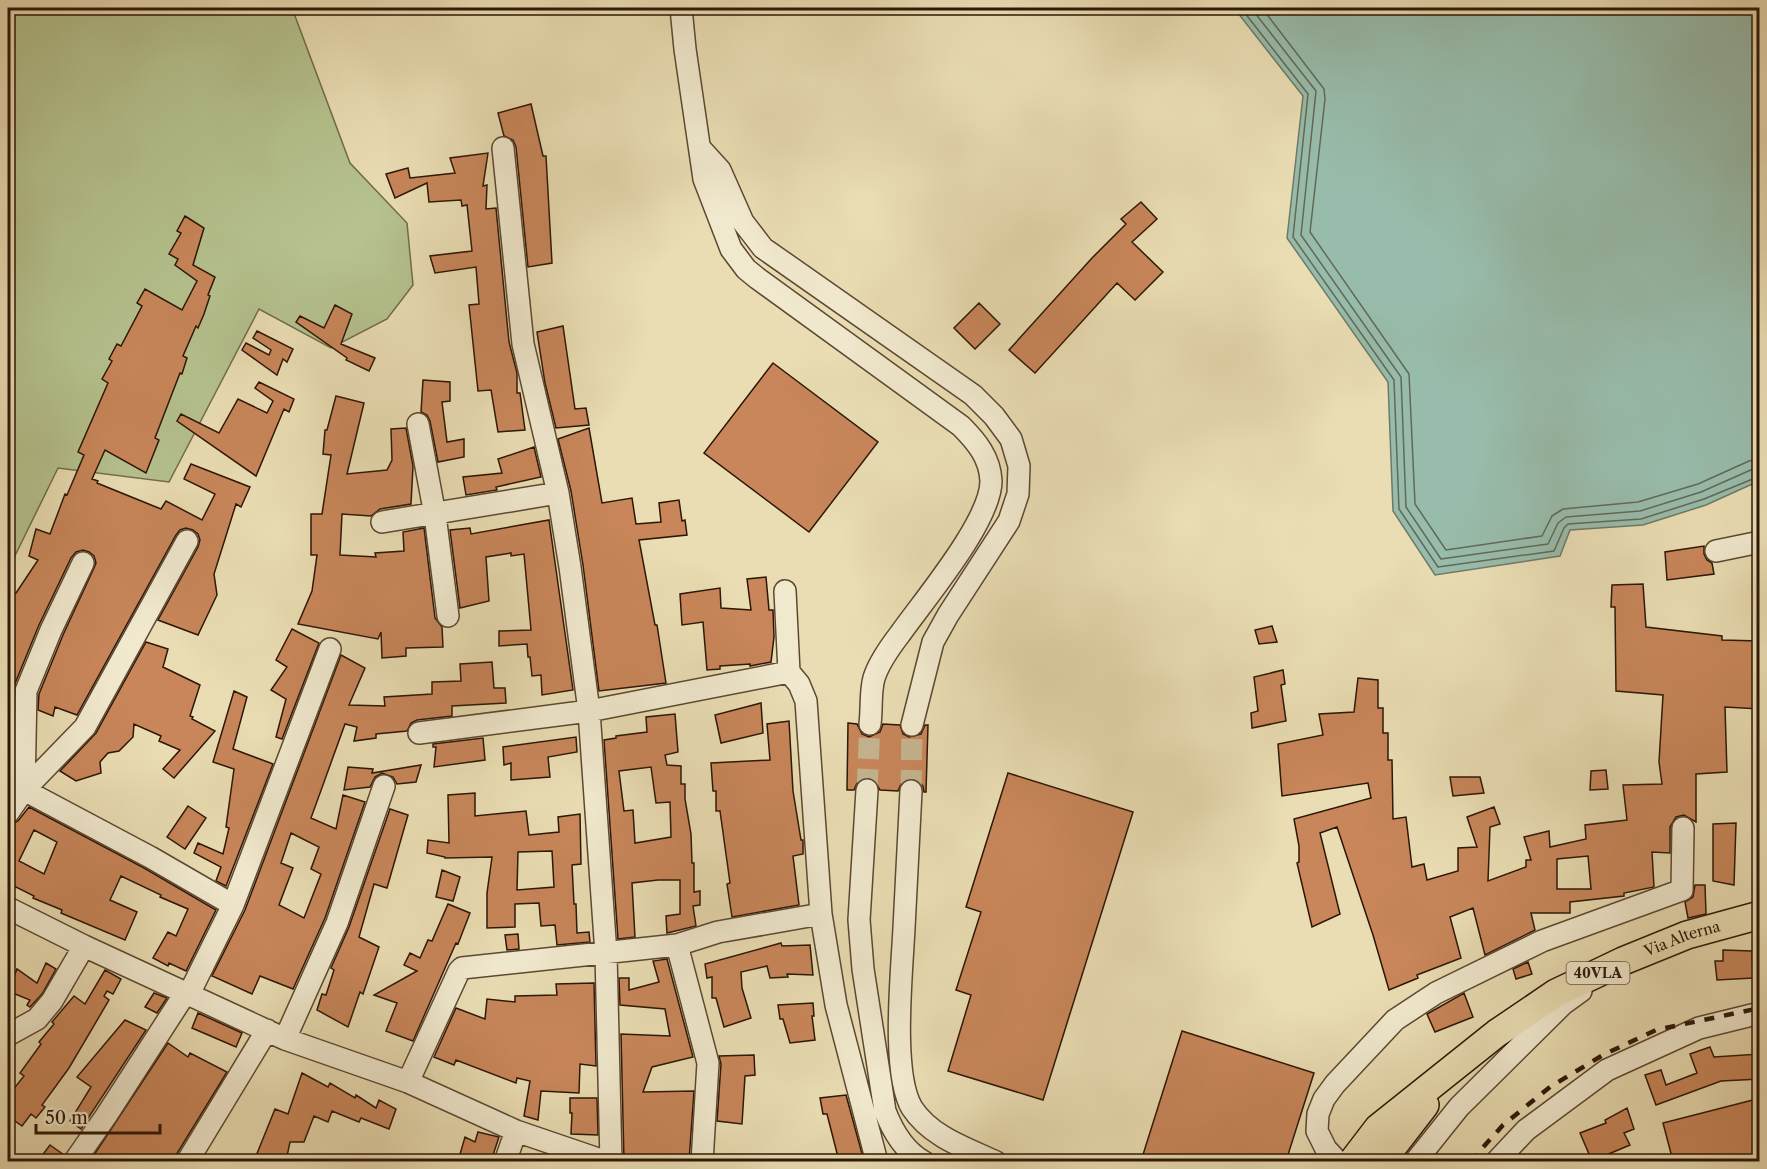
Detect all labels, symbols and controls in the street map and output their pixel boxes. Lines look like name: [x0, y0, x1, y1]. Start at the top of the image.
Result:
street label: Via Alterna: [1640, 916, 1722, 961]
road number: 40VLA: [1566, 962, 1630, 984]
scale bar: [36, 1097, 160, 1135]
text: 50 m: [45, 1107, 88, 1129]

